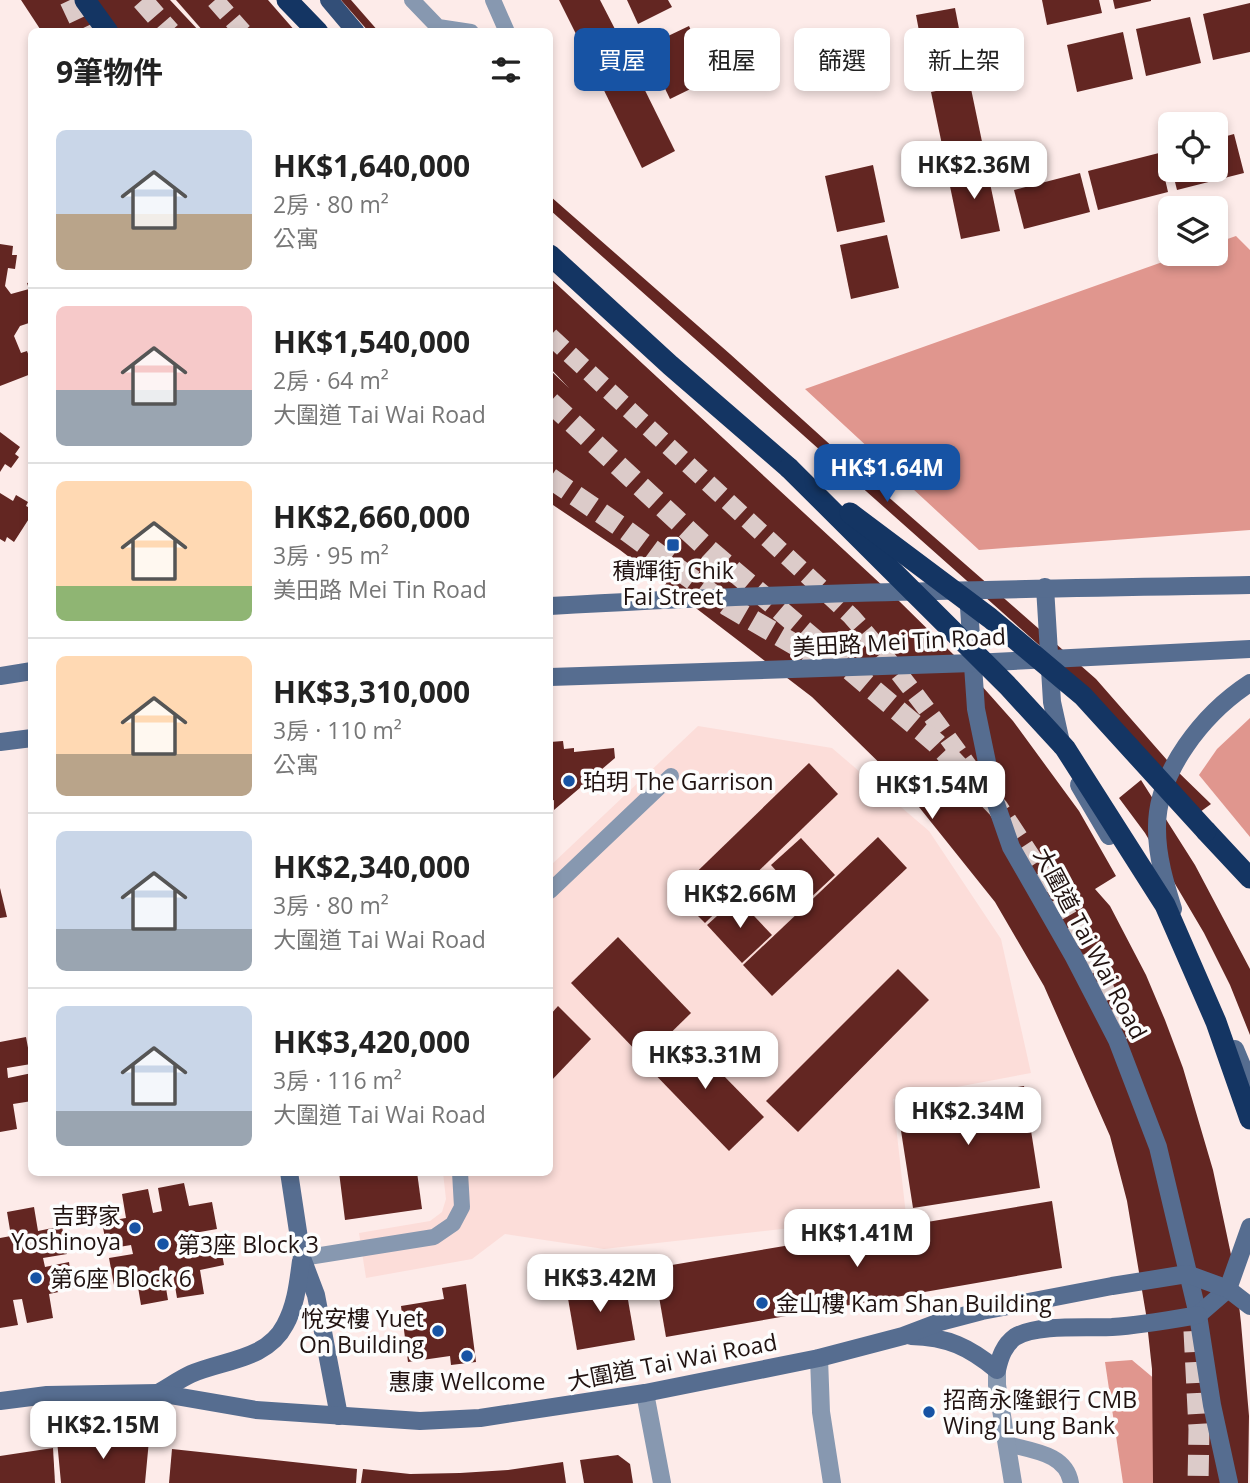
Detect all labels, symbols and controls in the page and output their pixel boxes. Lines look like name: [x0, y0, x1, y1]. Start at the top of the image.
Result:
chip: 買屋: [574, 28, 670, 91]
chip: 租屋: [684, 28, 780, 91]
chip: 篩選: [794, 28, 890, 91]
chip: 新上架: [904, 28, 1024, 91]
text: 9筆物件: [56, 51, 163, 92]
icon: filters: [487, 51, 525, 89]
map controls: [1158, 112, 1228, 266]
button: locate: [1158, 112, 1228, 182]
pin: HK$2.36M: [902, 142, 1046, 201]
text: HK$1,640,000: [273, 145, 470, 186]
text: HK$2.36M: [917, 148, 1031, 180]
icon: home: [112, 158, 196, 242]
text: 2房 · 80 m²: [273, 188, 389, 220]
button: layers: [1158, 196, 1228, 266]
text: 公寓: [273, 222, 319, 254]
text: HK$1,540,000: [273, 321, 470, 362]
icon: home: [112, 334, 196, 418]
text: 2房 · 64 m²: [273, 364, 389, 396]
text: 大圍道 Tai Wai Road: [273, 398, 486, 430]
pin: HK$1.64M: [815, 444, 959, 504]
text: HK$1.64M: [830, 451, 944, 483]
text: HK$2,660,000: [273, 496, 470, 537]
icon: home: [112, 509, 196, 593]
marker: 積輝街 Chik Fai Street: [665, 537, 681, 553]
text: 3房 · 95 m²: [273, 539, 389, 571]
place label: 積輝街 Chik Fai Street: [612, 554, 734, 612]
text: 美田路 Mei Tin Road: [273, 573, 487, 605]
street label: 美田路 Mei Tin Road: [791, 619, 1007, 663]
text: HK$3,310,000: [273, 671, 470, 712]
icon: home: [112, 684, 196, 768]
text: 3房 · 110 m²: [273, 714, 402, 746]
text: 公寓: [273, 748, 319, 780]
pin: HK$1.54M: [860, 762, 1004, 821]
place label: 珀玥 The Garrison: [583, 765, 774, 797]
text: HK$1.54M: [875, 768, 989, 800]
marker: 珀玥 The Garrison: [561, 773, 577, 789]
street label: 大圍道 Tai Wai Road: [1027, 842, 1155, 1044]
text: HK$2,340,000: [273, 846, 470, 887]
icon: home: [112, 859, 196, 943]
pin: HK$2.66M: [668, 870, 812, 930]
text: HK$2.66M: [683, 877, 797, 909]
text: 3房 · 80 m²: [273, 889, 389, 921]
text: 大圍道 Tai Wai Road: [273, 923, 486, 955]
text: HK$3,420,000: [273, 1021, 470, 1062]
pin: HK$3.31M: [633, 1032, 777, 1091]
icon: home: [112, 1034, 196, 1118]
text: HK$3.31M: [648, 1038, 762, 1070]
text: 3房 · 116 m²: [273, 1064, 402, 1096]
pin: HK$2.34M: [896, 1088, 1040, 1147]
text: HK$2.34M: [911, 1094, 1025, 1126]
text: 大圍道 Tai Wai Road: [273, 1098, 486, 1130]
place label: 吉野家 Yoshinoya: [11, 1199, 121, 1257]
pin: HK$1.41M: [785, 1210, 929, 1269]
text: HK$1.41M: [800, 1216, 914, 1248]
marker: 吉野家 Yoshinoya: [127, 1220, 143, 1236]
place label: 第3座 Block 3: [177, 1228, 319, 1260]
marker: 第3座 Block 3: [155, 1236, 171, 1252]
pin: HK$3.42M: [528, 1254, 672, 1314]
text: HK$3.42M: [543, 1261, 657, 1293]
place label: 第6座 Block 6: [50, 1262, 192, 1294]
marker: 第6座 Block 6: [28, 1270, 44, 1286]
place label: 金山樓 Kam Shan Building: [776, 1287, 1052, 1319]
marker: 金山樓 Kam Shan Building: [754, 1295, 770, 1311]
place label: 悅安樓 Yuet On Building: [299, 1302, 424, 1360]
marker: 悅安樓 Yuet On Building: [430, 1323, 446, 1339]
street label: 大圍道 Tai Wai Road: [564, 1325, 780, 1397]
marker: 惠康 Wellcome: [459, 1348, 475, 1364]
place label: 惠康 Wellcome: [389, 1365, 545, 1397]
place label: 招商永隆銀行 CMB Wing Lung Bank: [943, 1383, 1137, 1441]
pin: HK$2.15M: [31, 1402, 175, 1461]
marker: 招商永隆銀行 CMB Wing Lung Bank: [921, 1404, 937, 1420]
text: HK$2.15M: [46, 1408, 160, 1440]

